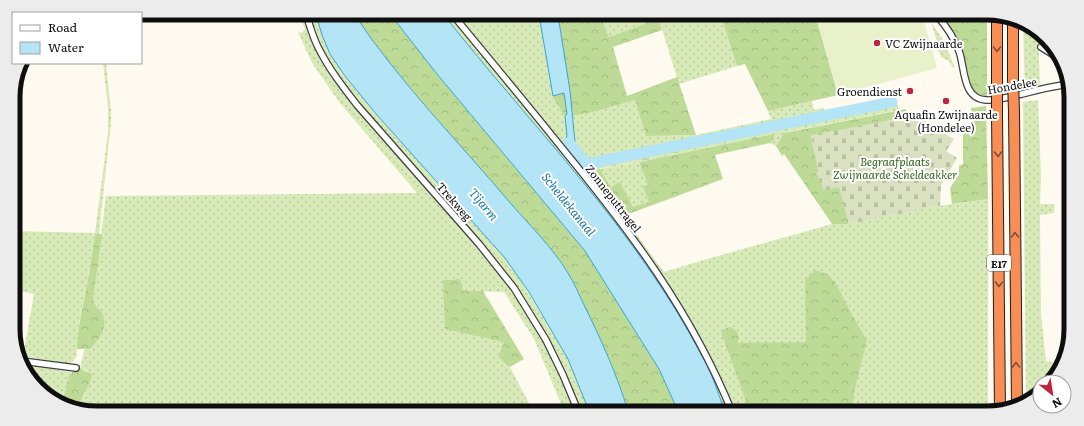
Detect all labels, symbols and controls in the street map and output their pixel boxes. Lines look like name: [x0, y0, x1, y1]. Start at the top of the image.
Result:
legend: [12, 12, 142, 64]
text: Road: [48, 18, 78, 36]
place label: VC Zwijnaarde: [885, 35, 963, 51]
text: Water: [48, 38, 84, 56]
marker: VC Zwijnaarde: [872, 38, 882, 48]
one-way arrow: [993, 46, 1001, 52]
street label: Hondelee: [986, 73, 1038, 97]
place label: Groendienst: [837, 83, 903, 99]
marker: Groendienst: [905, 86, 915, 96]
marker: Aquafin Zwijnaarde (Hondelee): [941, 96, 951, 106]
place label: Aquafin Zwijnaarde (Hondelee): [894, 106, 998, 135]
one-way arrow: [994, 151, 1002, 157]
park label: Begraafplaats Zwijnaarde Scheldeakker: [833, 153, 957, 182]
street label: Zonneputtragel: [582, 161, 646, 235]
water label: Scheldekanaal: [538, 168, 601, 240]
street label: Trekweg: [434, 178, 477, 224]
water label: Tijarm: [465, 184, 503, 224]
one-way arrow: [1011, 232, 1019, 238]
road number: E17: [987, 255, 1011, 271]
one-way arrow: [995, 281, 1003, 287]
one-way arrow: [1012, 362, 1020, 368]
north arrow: [1032, 374, 1072, 414]
text: N: [1050, 394, 1065, 413]

